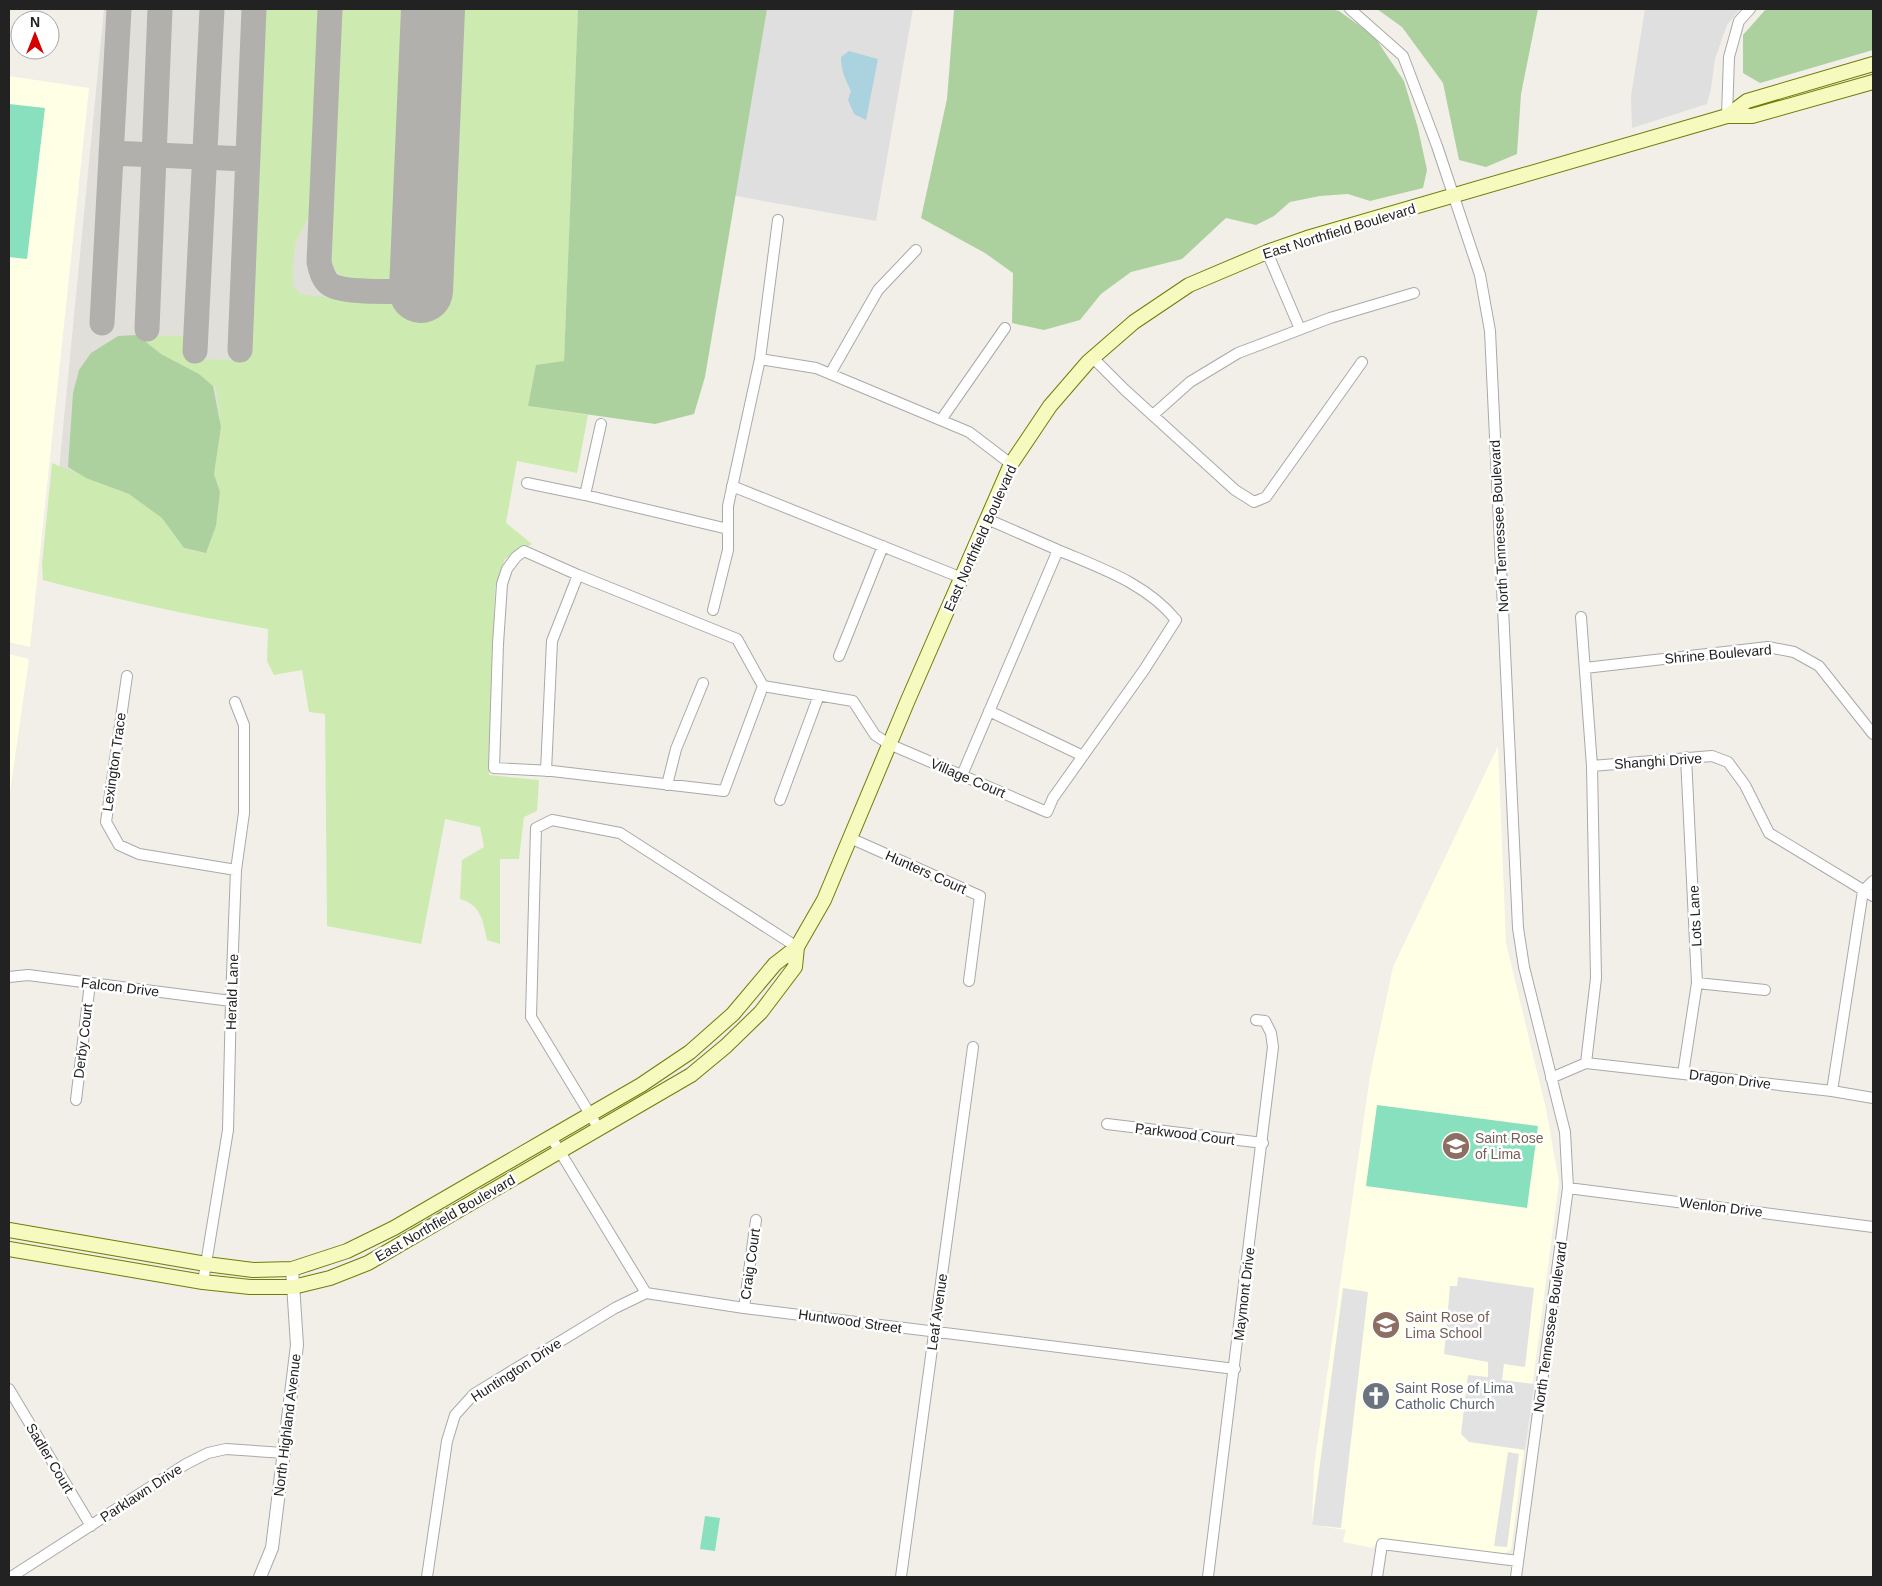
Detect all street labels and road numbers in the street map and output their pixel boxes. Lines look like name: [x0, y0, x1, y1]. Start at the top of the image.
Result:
street label: East Northfield Boulevard: [1261, 200, 1417, 262]
street label: North Tennessee Boulevard: [1486, 439, 1512, 613]
street label: East Northfield Boulevard: [940, 462, 1020, 614]
street label: Shrine Boulevard: [1664, 641, 1772, 667]
street label: Lexington Trace: [99, 711, 129, 812]
street label: Shanghi Drive: [1614, 750, 1703, 772]
street label: Village Court: [928, 755, 1008, 801]
street label: Hunters Court: [883, 847, 969, 897]
street label: Lots Lane: [1685, 885, 1705, 947]
street label: Herald Lane: [223, 953, 241, 1030]
street label: Falcon Drive: [80, 974, 160, 1000]
street label: Derby Court: [70, 1002, 96, 1079]
street label: Dragon Drive: [1688, 1066, 1772, 1092]
street label: Parkwood Court: [1134, 1120, 1236, 1148]
street label: East Northfield Boulevard: [372, 1171, 518, 1265]
street label: Wenlon Drive: [1678, 1194, 1764, 1220]
street label: Craig Court: [737, 1227, 763, 1301]
street label: North Tennessee Boulevard: [1530, 1240, 1570, 1414]
street label: Maymont Drive: [1230, 1246, 1258, 1342]
street label: Leaf Avenue: [924, 1272, 950, 1352]
street label: Huntwood Street: [797, 1306, 903, 1336]
street label: Huntington Drive: [468, 1335, 564, 1405]
street label: North Highland Avenue: [270, 1352, 304, 1497]
street label: Sadler Court: [23, 1420, 77, 1496]
street label: Parklawn Drive: [97, 1461, 185, 1525]

